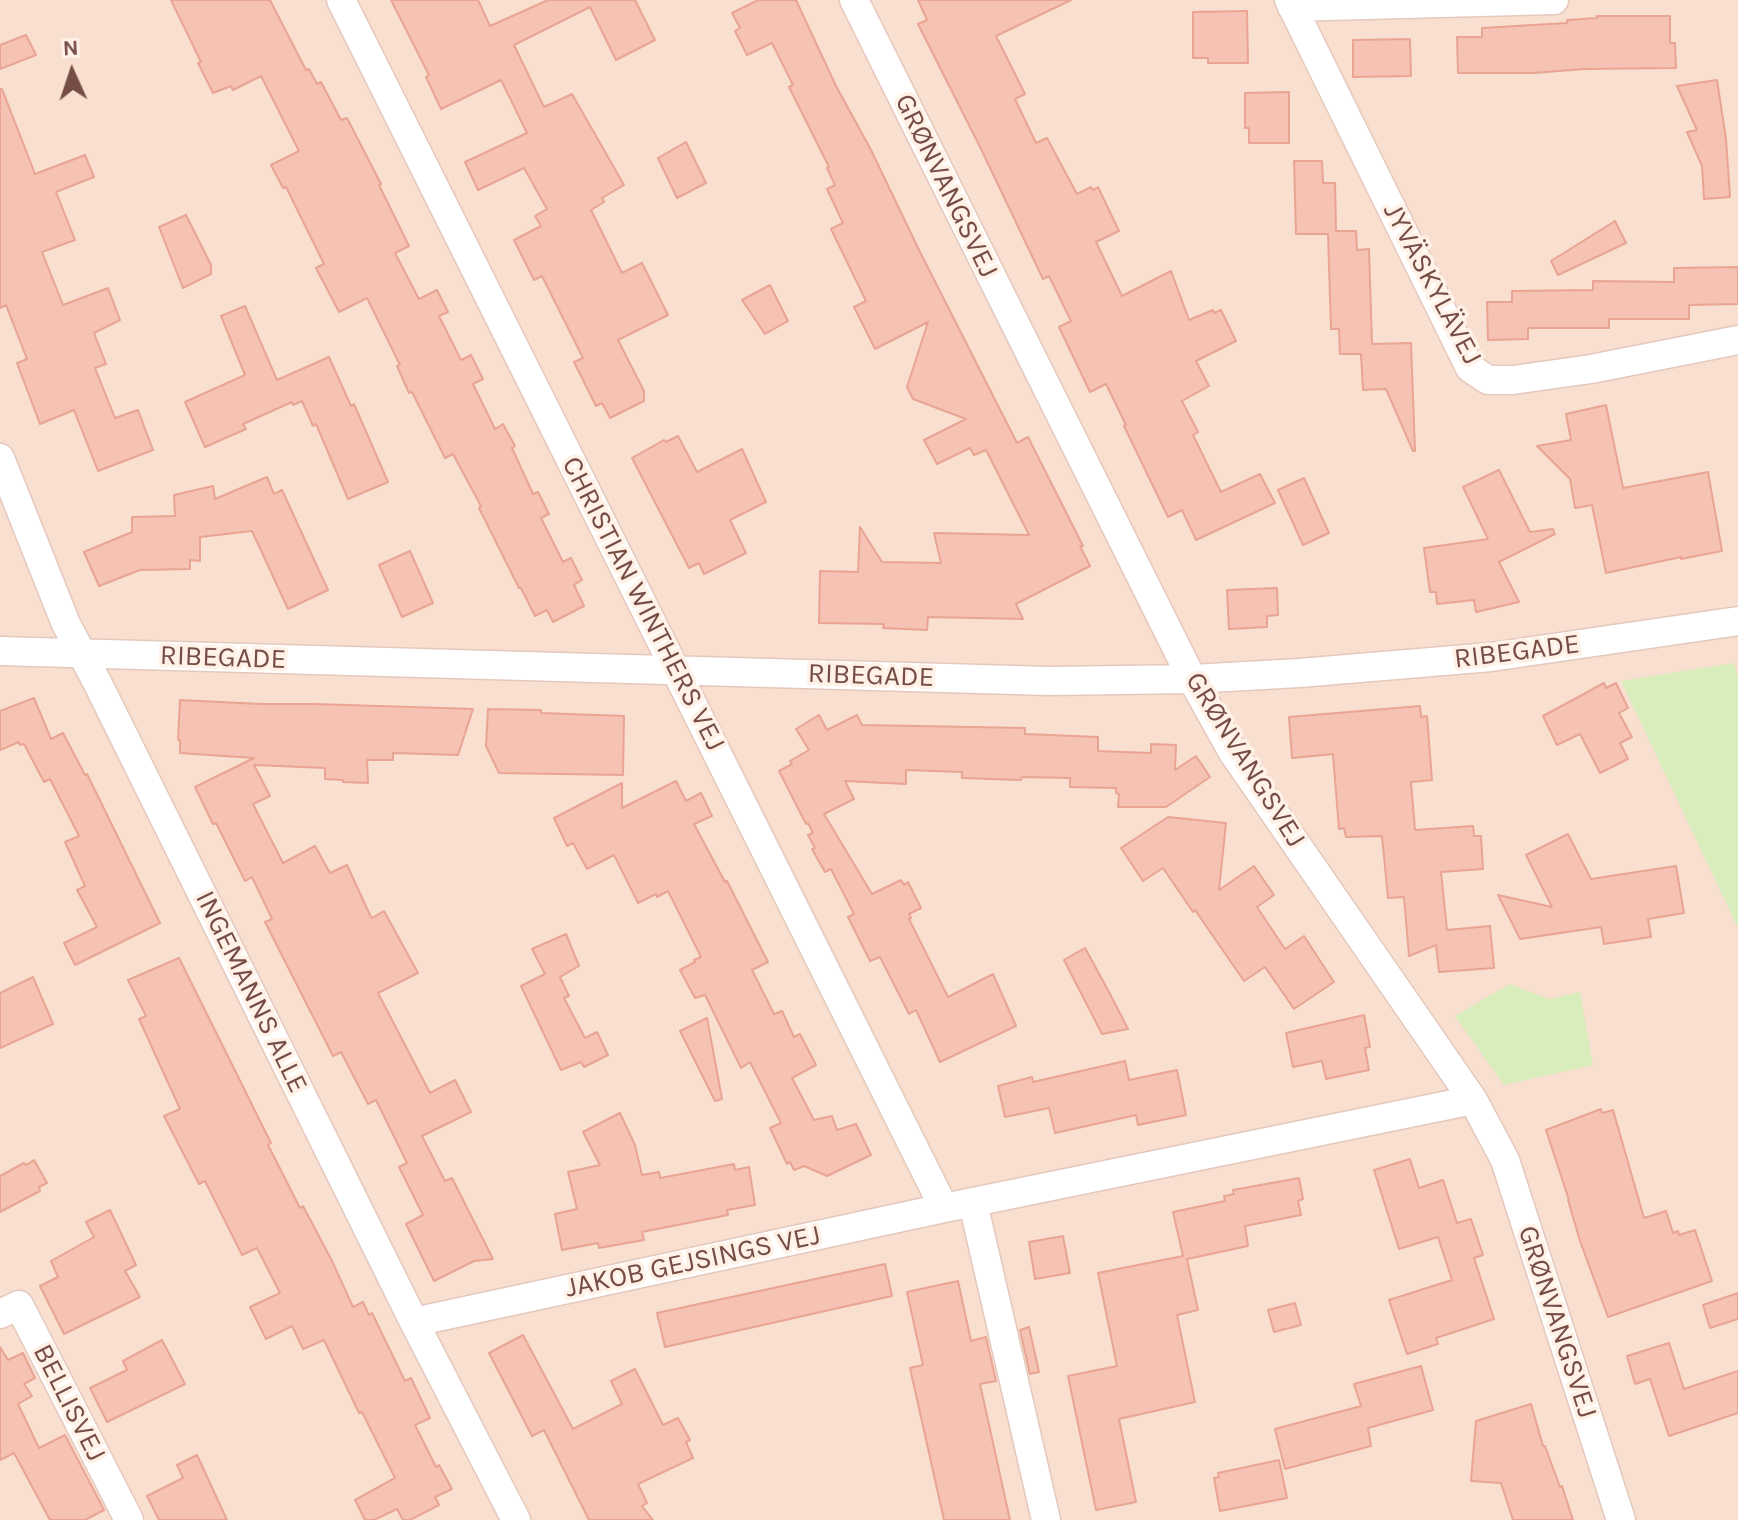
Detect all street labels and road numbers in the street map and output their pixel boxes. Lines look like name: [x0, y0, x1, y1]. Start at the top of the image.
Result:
street label: GRØNVANGSVEJ: [887, 89, 1005, 283]
street label: JYVÄSKYLÄVEJ: [1375, 198, 1489, 370]
street label: CHRISTIAN WINTHERS VEJ: [554, 451, 732, 757]
street label: RIBEGADE: [1452, 628, 1582, 676]
street label: RIBEGADE: [159, 639, 287, 677]
street label: RIBEGADE: [807, 657, 935, 695]
street label: GRØNVANGSVEJ: [1178, 666, 1312, 854]
street label: INGEMANNS ALLE: [188, 886, 314, 1098]
street label: JAKOB GEJSINGS VEJ: [562, 1219, 824, 1305]
street label: GRØNVANGSVEJ: [1510, 1222, 1604, 1422]
street label: BELLISVEJ: [25, 1339, 113, 1467]

